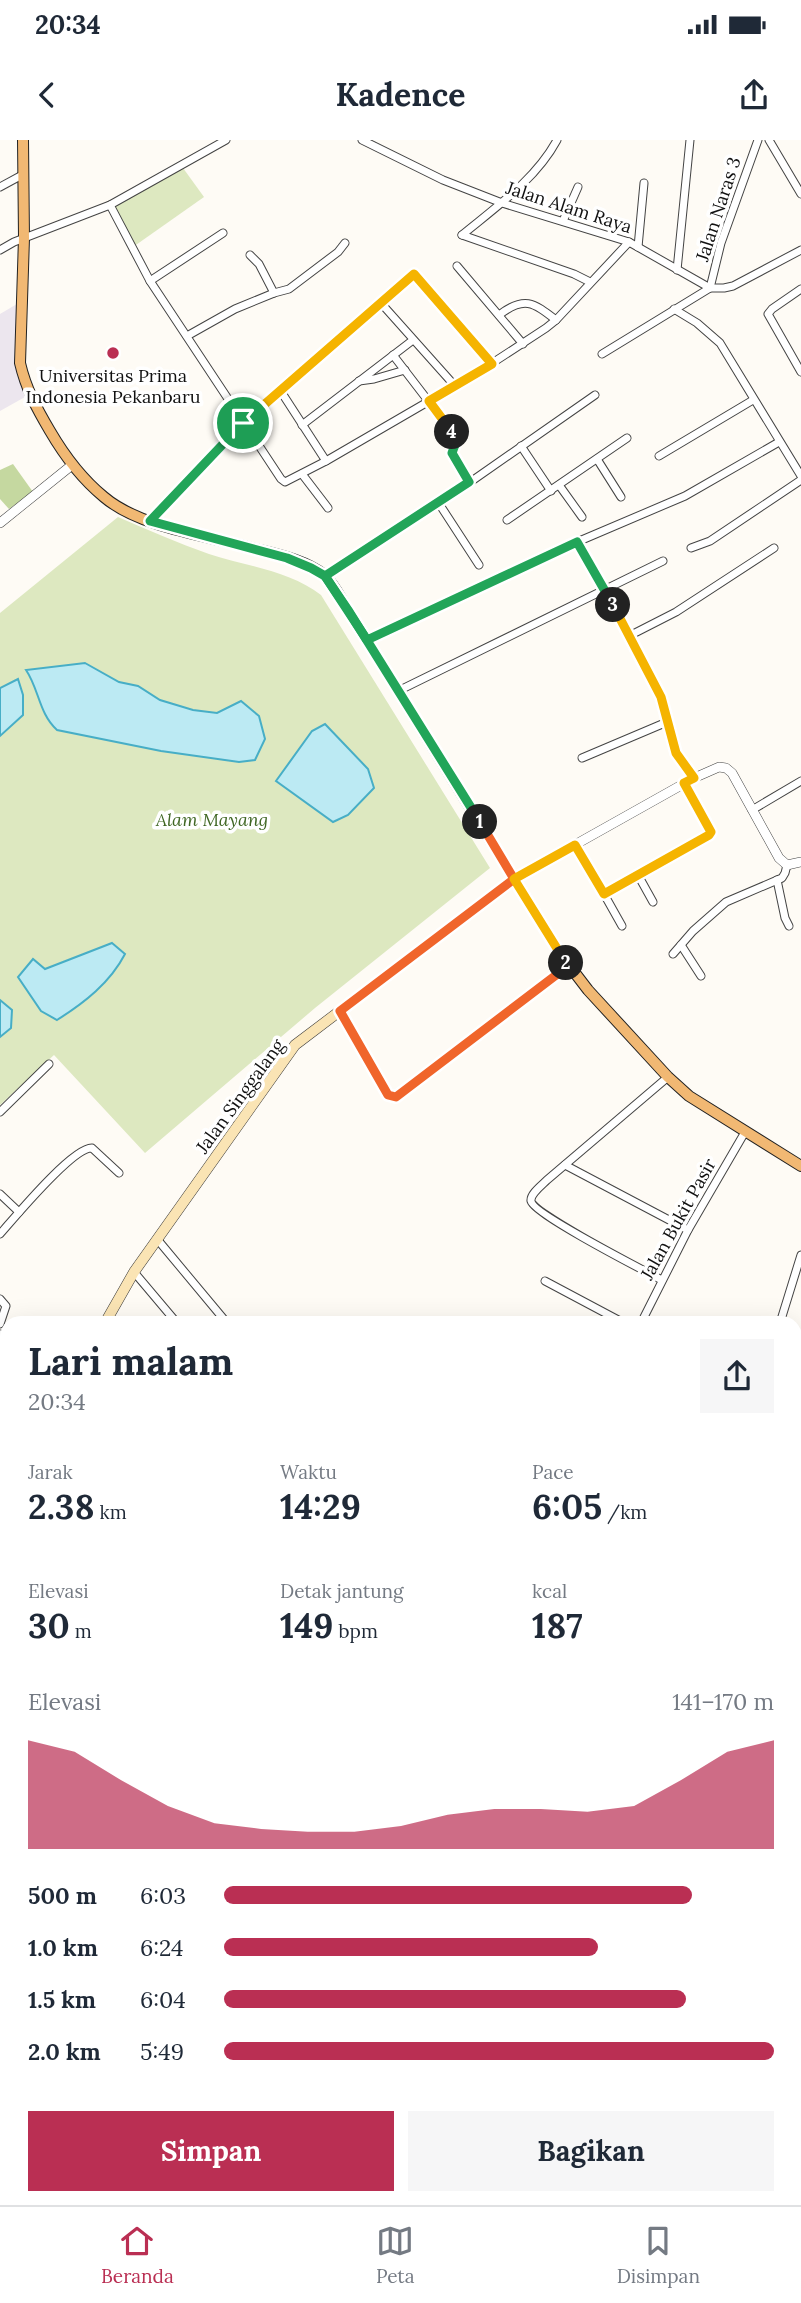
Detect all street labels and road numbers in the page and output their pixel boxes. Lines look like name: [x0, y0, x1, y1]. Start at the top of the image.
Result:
street label: Jalan Naras 3: [690, 154, 746, 265]
street label: Jalan Alam Raya: [502, 176, 635, 238]
street label: Jalan Singgalang: [190, 1033, 290, 1159]
street label: Jalan Bukit Pasir: [635, 1154, 721, 1285]

